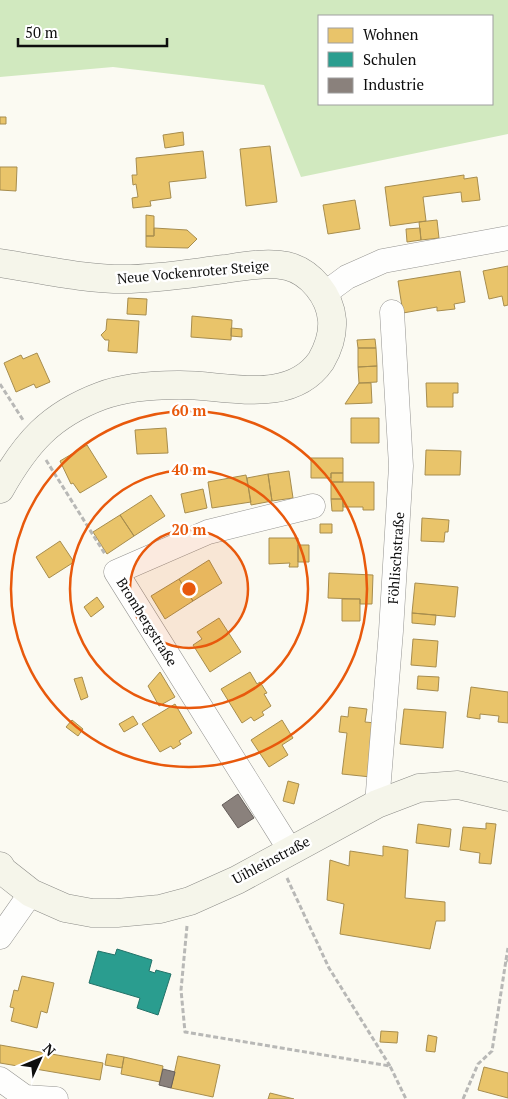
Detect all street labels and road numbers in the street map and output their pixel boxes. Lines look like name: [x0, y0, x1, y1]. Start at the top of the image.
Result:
street label: Neue Vockenroter Steige: [116, 255, 270, 288]
street label: Föhlischstraße: [383, 511, 408, 605]
street label: Brombergstraße: [113, 574, 182, 670]
street label: Uihleinstraße: [229, 831, 313, 888]

